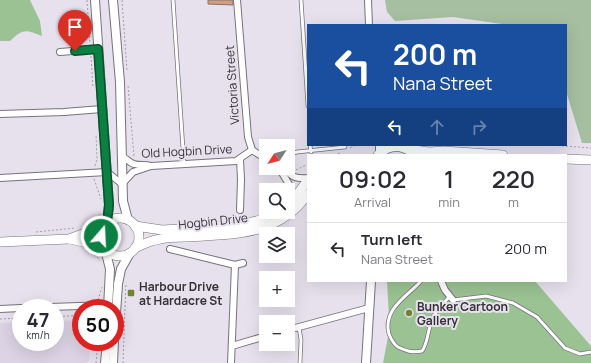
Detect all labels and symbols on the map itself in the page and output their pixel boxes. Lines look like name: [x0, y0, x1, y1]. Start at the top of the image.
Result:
pin: [58, 10, 92, 51]
street label: Victoria Street: [221, 45, 243, 125]
north arrow: [259, 139, 295, 175]
street label: Old Hogbin Drive: [141, 140, 233, 162]
street label: Hogbin Drive: [177, 209, 249, 233]
position arrow: [80, 215, 122, 257]
place label: Harbour Drive at Hardacre St: [139, 278, 222, 309]
marker: Harbour Drive at Hardacre St: [126, 288, 136, 298]
place label: Bunker Cartoon Gallery: [417, 298, 508, 329]
speed limit sign: 50: [72, 299, 124, 351]
marker: Bunker Cartoon Gallery: [404, 308, 414, 318]

